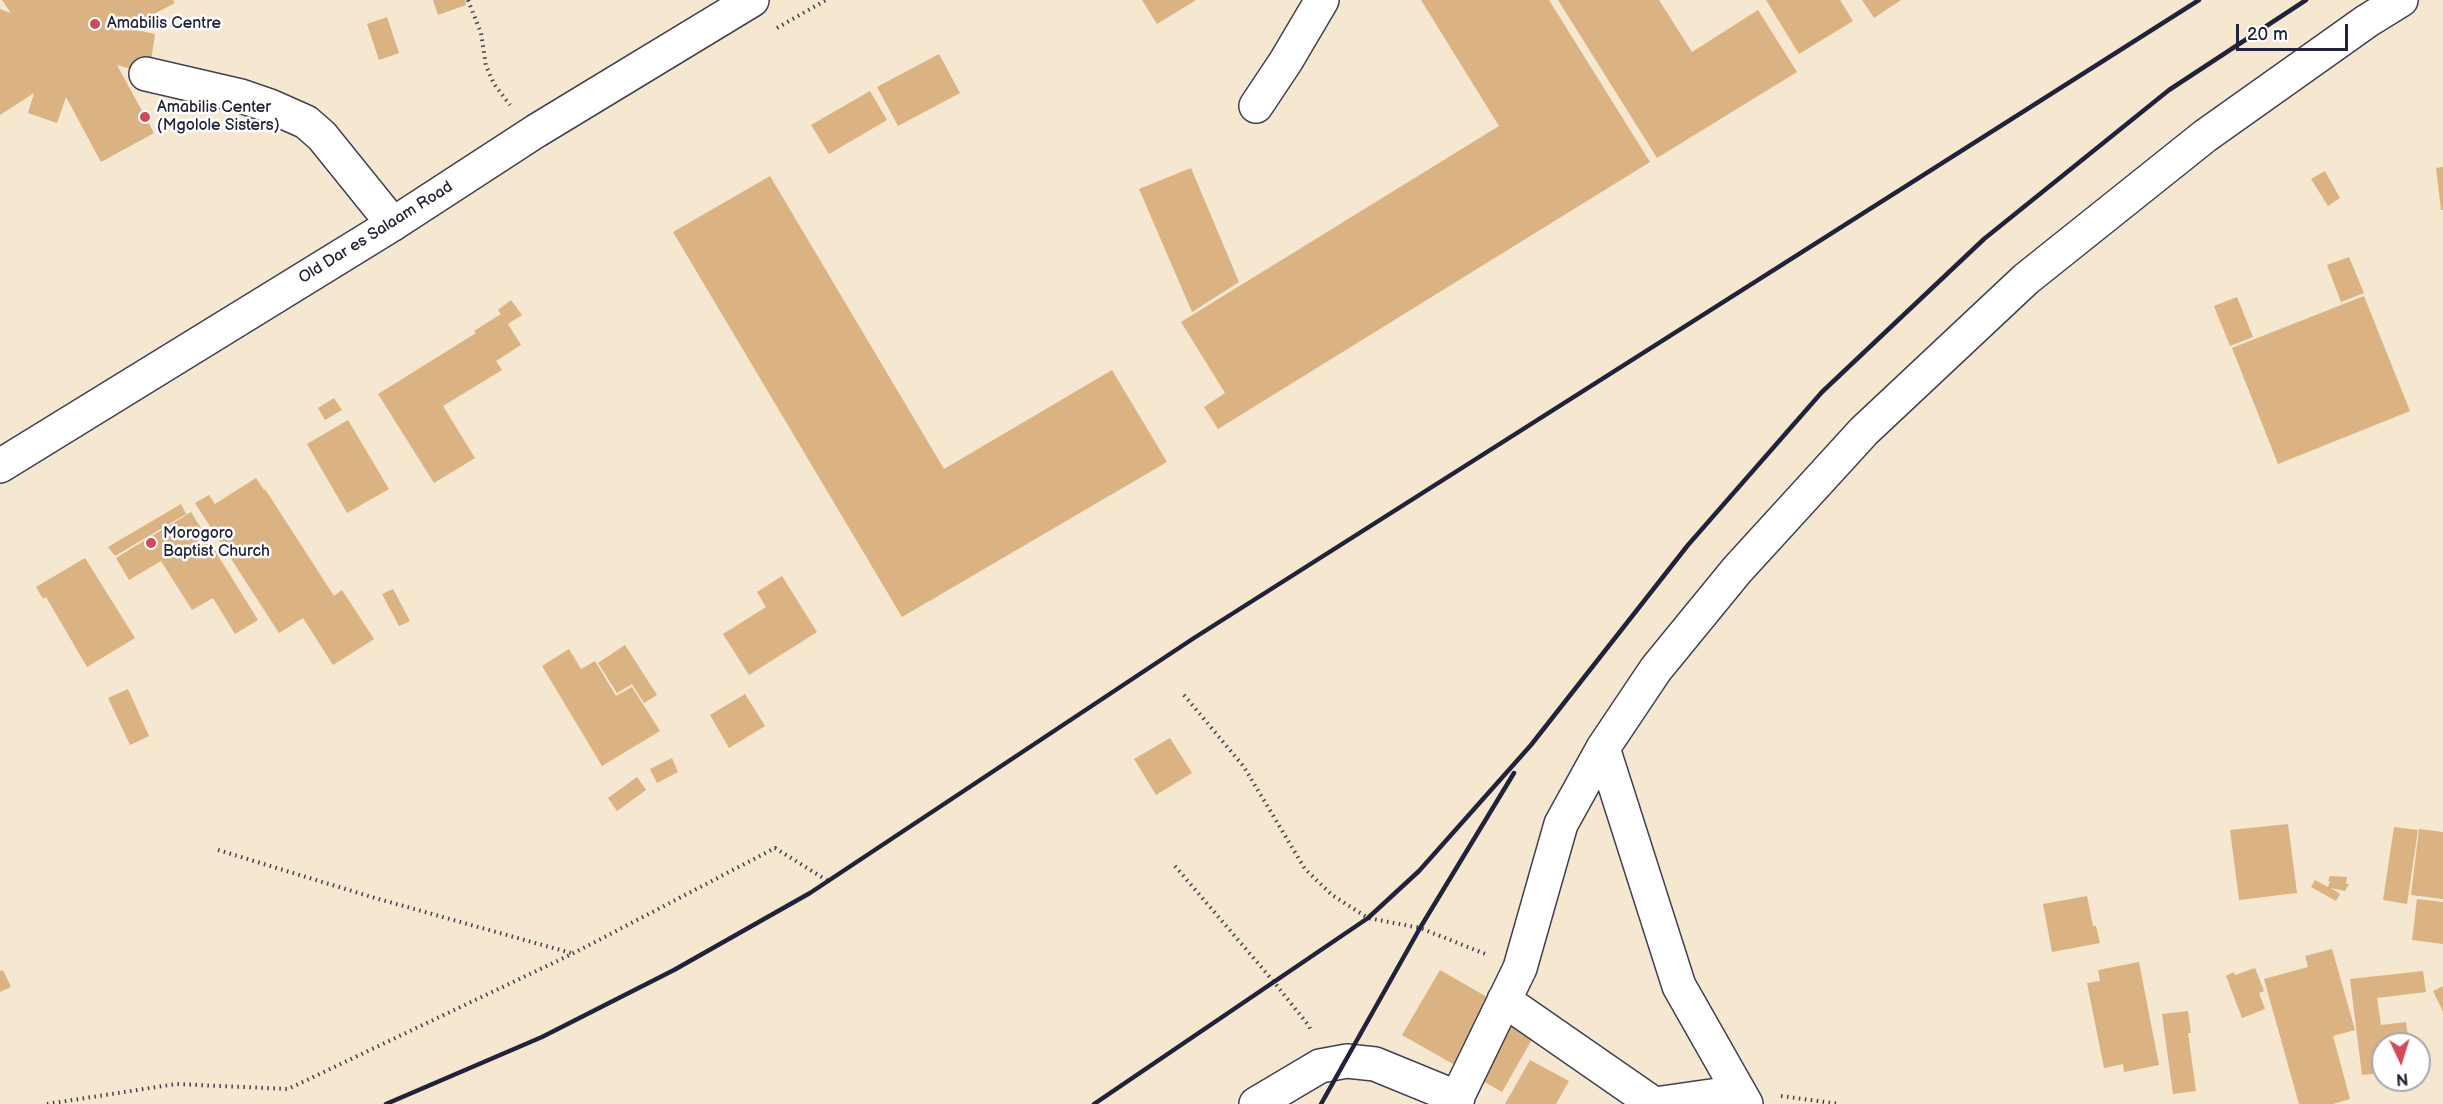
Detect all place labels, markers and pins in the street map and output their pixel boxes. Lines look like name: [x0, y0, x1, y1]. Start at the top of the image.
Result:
place label: Amabilis Centre: [107, 14, 221, 34]
marker: Amabilis Centre: [88, 17, 102, 31]
place label: Amabilis Center (Mgolole Sisters): [157, 98, 280, 136]
marker: Amabilis Center (Mgolole Sisters): [138, 110, 152, 124]
place label: Morogoro Baptist Church: [163, 524, 270, 562]
marker: Morogoro Baptist Church: [144, 536, 158, 550]

